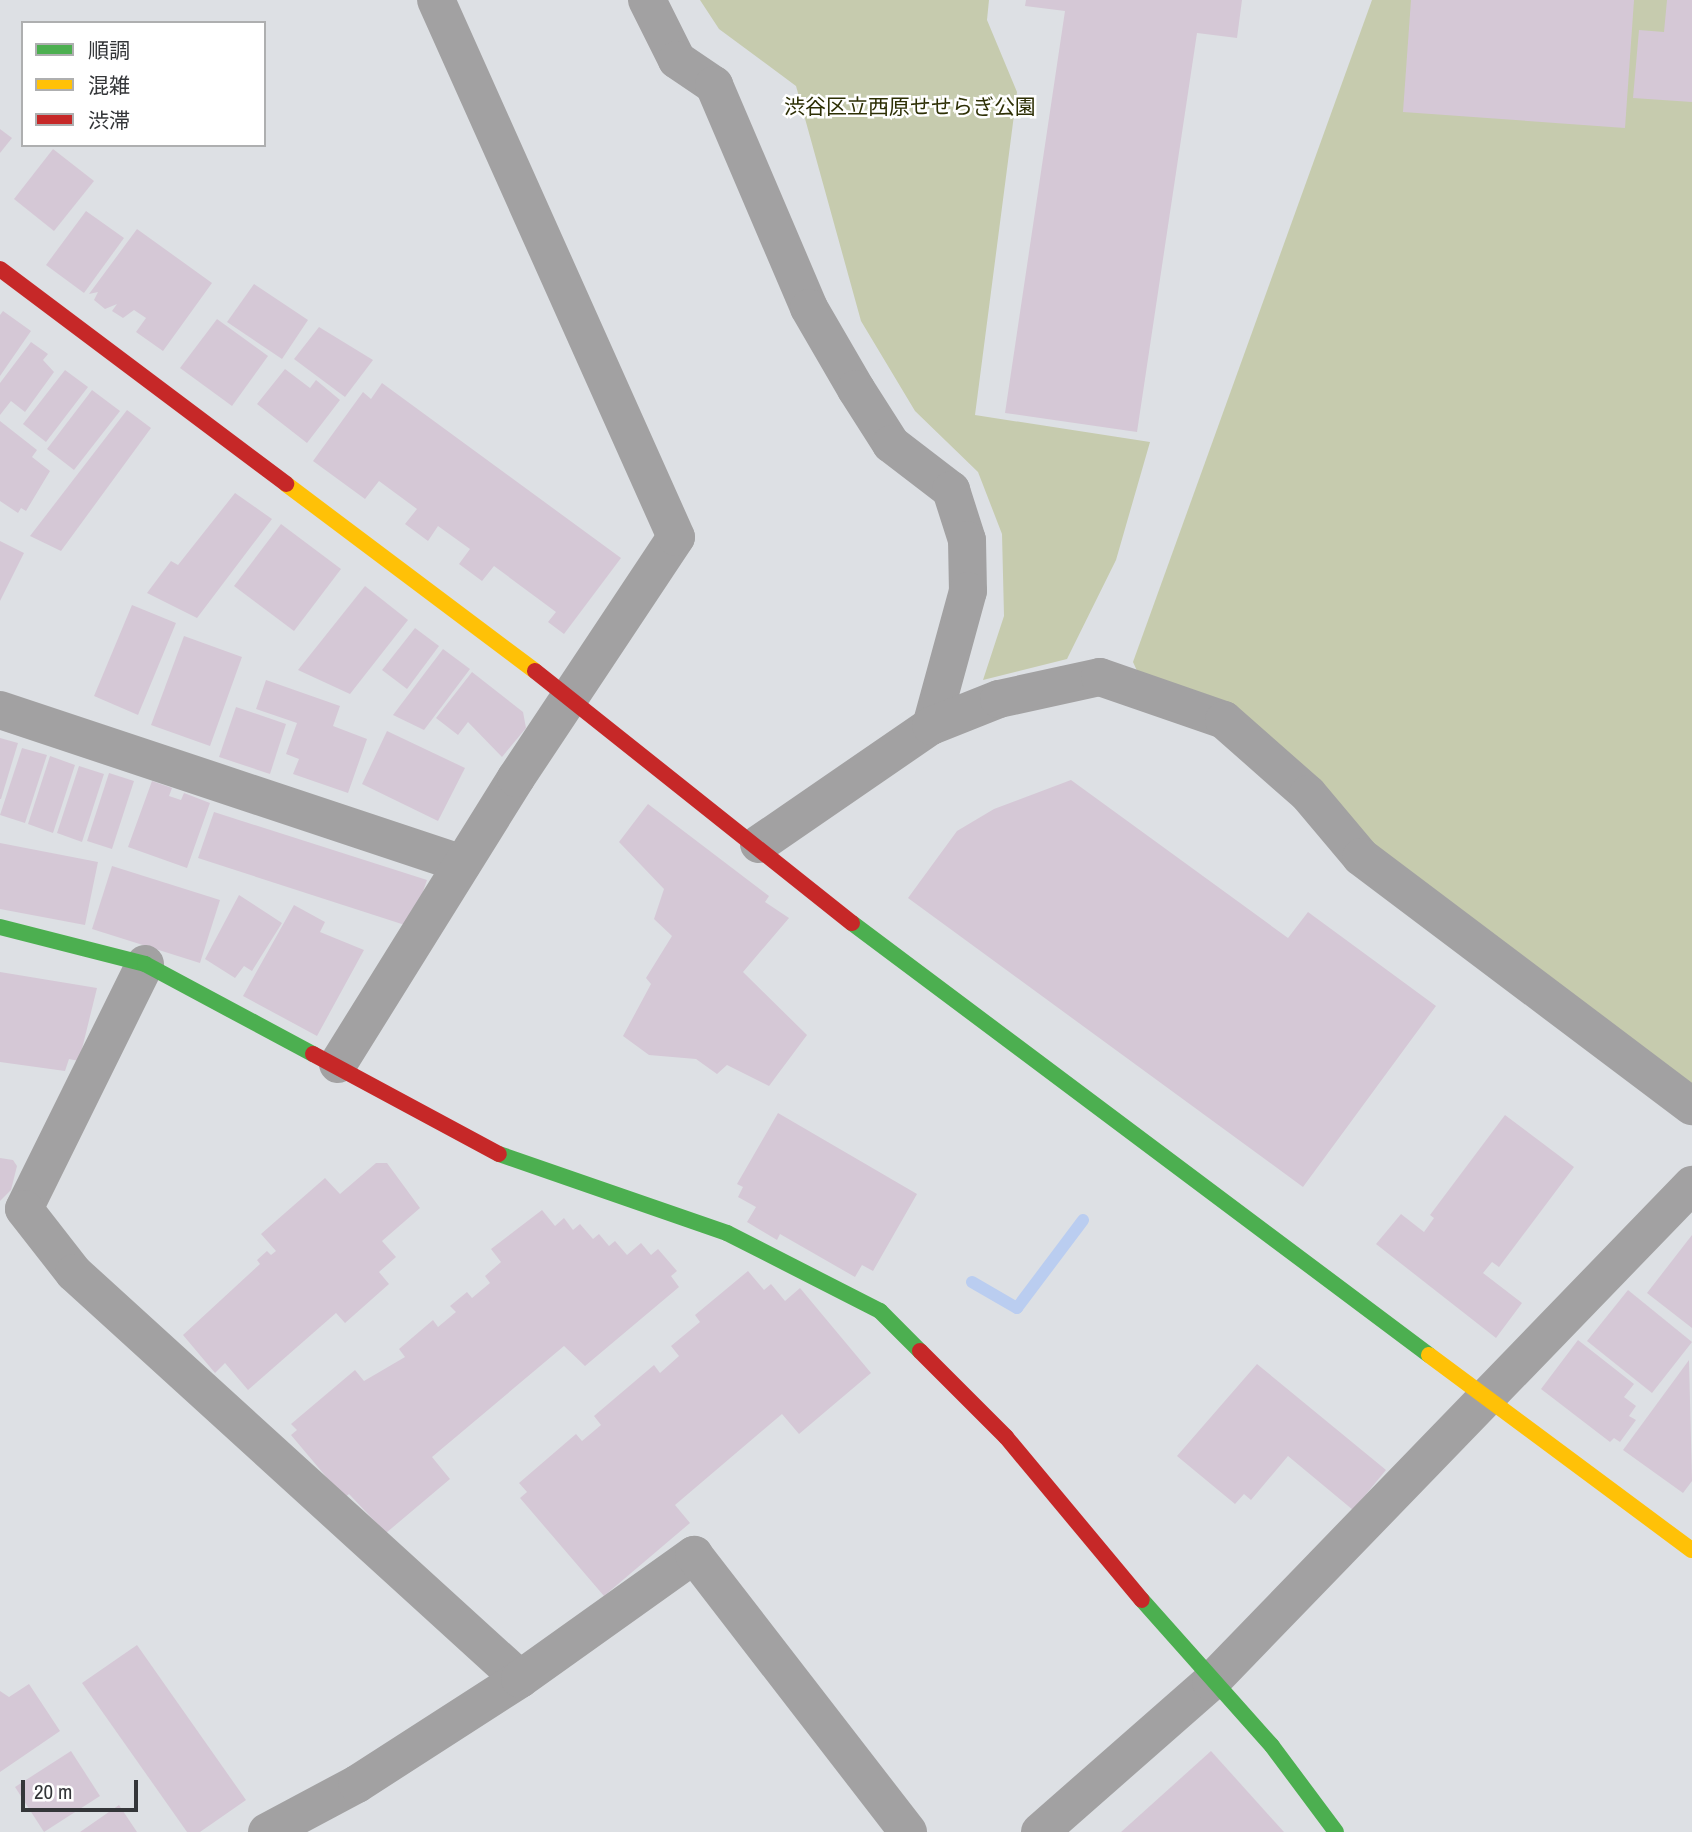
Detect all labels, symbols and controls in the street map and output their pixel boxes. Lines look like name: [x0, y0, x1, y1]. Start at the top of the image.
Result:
legend: [21, 21, 266, 147]
text: 順調: [88, 36, 130, 65]
text: 混雑: [88, 71, 130, 100]
park label: 渋谷区立西原せせらぎ公園: [784, 94, 1036, 120]
text: 渋滞: [88, 106, 130, 135]
scale bar: [24, 1766, 142, 1810]
text: 20 m: [34, 1777, 72, 1806]

